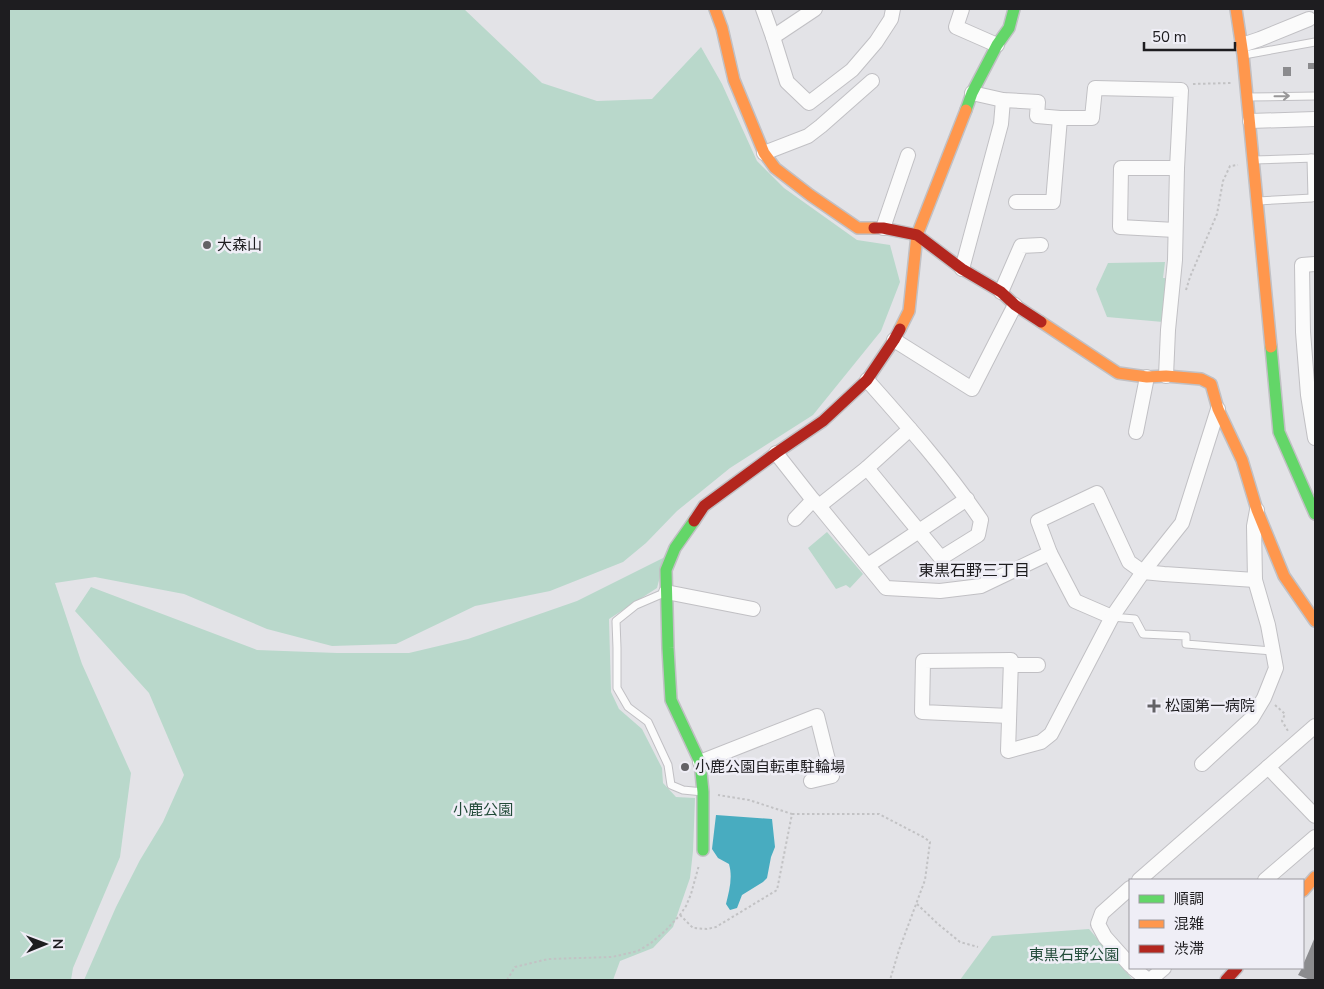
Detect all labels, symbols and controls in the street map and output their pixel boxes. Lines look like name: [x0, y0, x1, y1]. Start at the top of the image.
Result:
scale bar: [1144, 20, 1235, 52]
text: 50 m: [1152, 27, 1187, 47]
one-way arrow: [1273, 91, 1289, 101]
place label: 大森山: [217, 235, 262, 255]
marker: 大森山: [201, 239, 213, 251]
district label: 東黒石野三丁目: [918, 560, 1030, 582]
place label: 松園第一病院: [1165, 696, 1255, 716]
marker: 松園第一病院: [1147, 699, 1161, 713]
place label: 小鹿公園自転車駐輪場: [695, 757, 845, 777]
marker: 小鹿公園自転車駐輪場: [679, 761, 691, 773]
park label: 小鹿公園: [453, 800, 513, 820]
legend: [1129, 879, 1304, 969]
text: 順調: [1174, 889, 1204, 909]
text: 混雑: [1174, 914, 1204, 934]
north arrow: [20, 919, 70, 969]
text: N: [48, 938, 67, 949]
text: 渋滞: [1174, 939, 1204, 959]
park label: 東黒石野公園: [1029, 945, 1119, 965]

